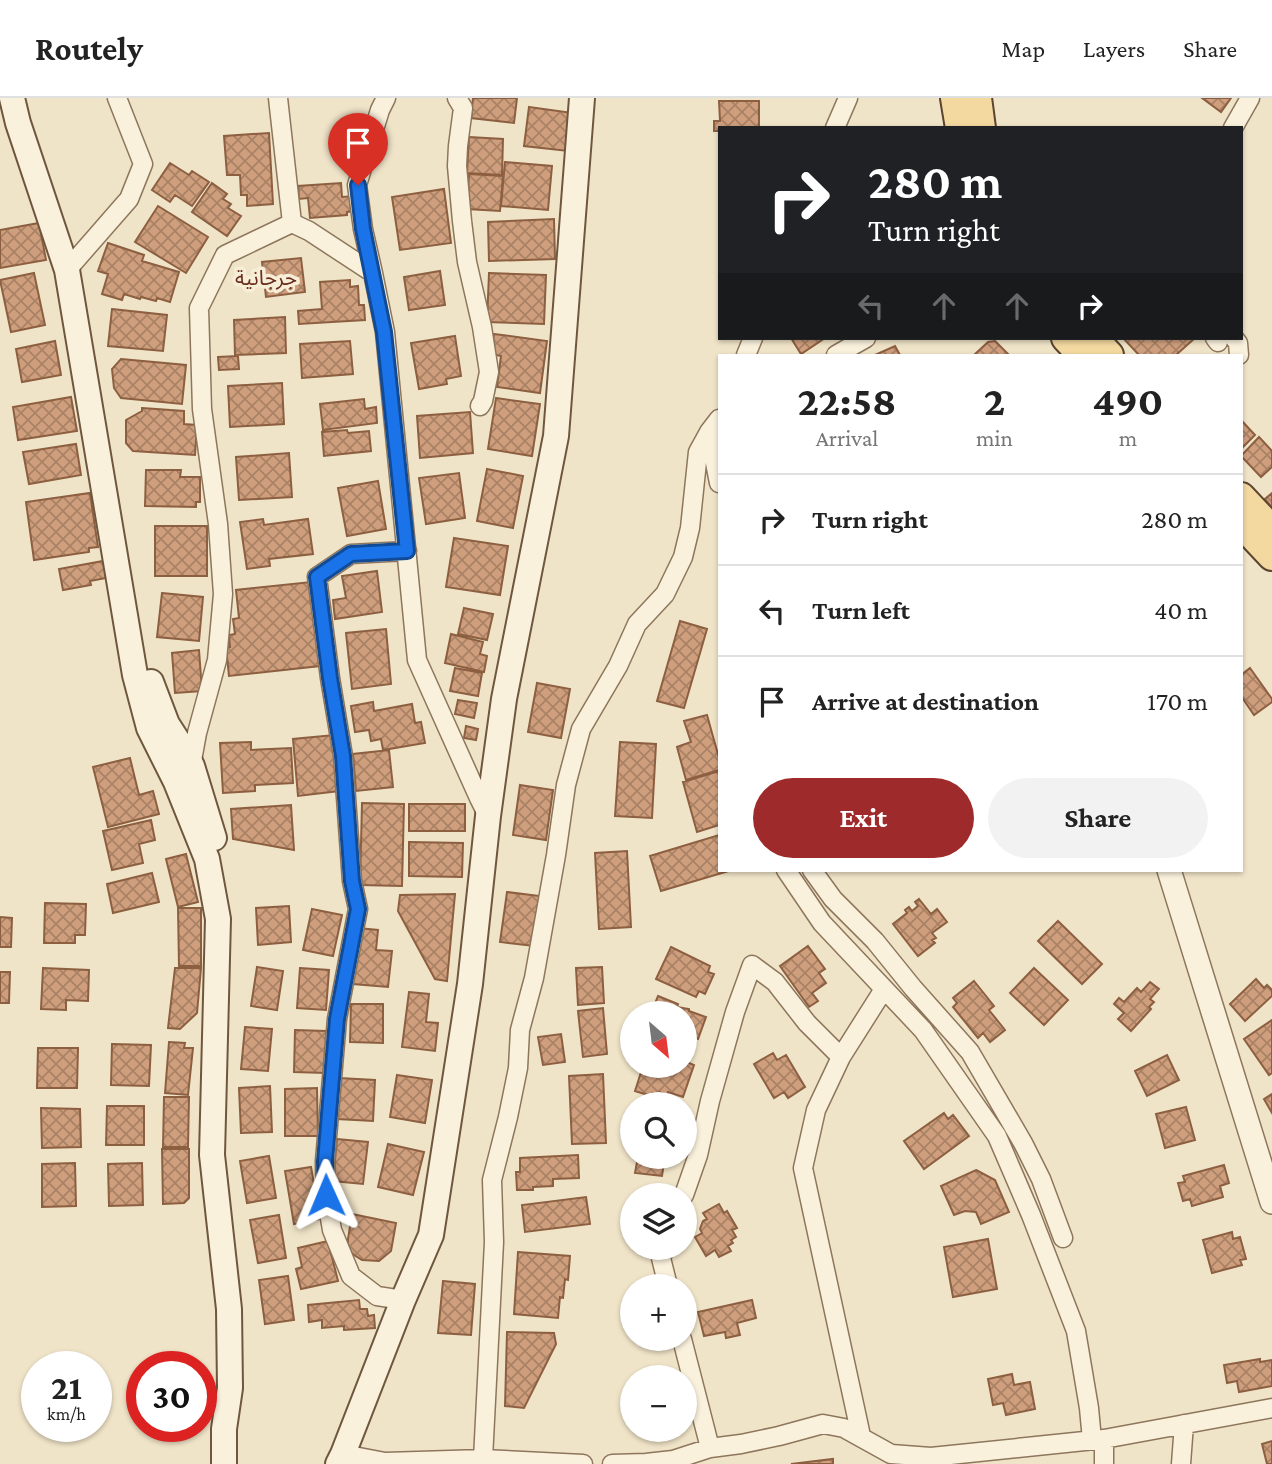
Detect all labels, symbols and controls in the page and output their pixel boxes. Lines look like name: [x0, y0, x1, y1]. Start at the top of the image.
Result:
text: Routely: [35, 30, 143, 67]
text: Map: [1001, 35, 1045, 62]
text: Layers: [1083, 35, 1145, 62]
text: Share: [1183, 35, 1237, 62]
pin: [328, 113, 388, 185]
icon: arrive: [339, 124, 377, 162]
icon: right: [753, 154, 844, 245]
text: 280 m: [868, 154, 1002, 209]
text: Turn right: [868, 212, 1000, 248]
district label: جرجانية: [235, 266, 297, 290]
icon: left: [852, 287, 890, 325]
icon: ahead: [925, 287, 963, 325]
icon: ahead: [998, 287, 1036, 325]
icon: right: [1071, 287, 1109, 325]
text: 22:58: [798, 377, 897, 424]
text: 2: [984, 377, 1005, 424]
text: 490: [1093, 377, 1163, 424]
text: Arrival: [816, 425, 878, 451]
text: min: [976, 425, 1013, 451]
text: m: [1119, 425, 1137, 451]
icon: right: [753, 501, 791, 539]
text: Turn right: [812, 505, 928, 534]
text: 280 m: [1141, 505, 1208, 534]
icon: left: [753, 592, 791, 630]
text: Turn left: [812, 596, 910, 625]
text: 40 m: [1154, 596, 1208, 625]
icon: arrive: [753, 683, 791, 721]
text: Arrive at destination: [812, 687, 1039, 716]
text: 170 m: [1147, 687, 1208, 716]
button: Exit: [753, 778, 974, 858]
button: Share: [988, 778, 1208, 858]
north arrow: [620, 1001, 696, 1078]
map controls: [620, 1001, 697, 1442]
button: search: [620, 1092, 697, 1169]
position arrow: [289, 1158, 363, 1232]
button: layers: [620, 1183, 697, 1260]
button: +: [620, 1274, 697, 1351]
speed limit sign: 30: [126, 1351, 217, 1442]
button: −: [620, 1365, 697, 1442]
text: 21: [51, 1368, 82, 1407]
text: km/h: [47, 1404, 86, 1424]

